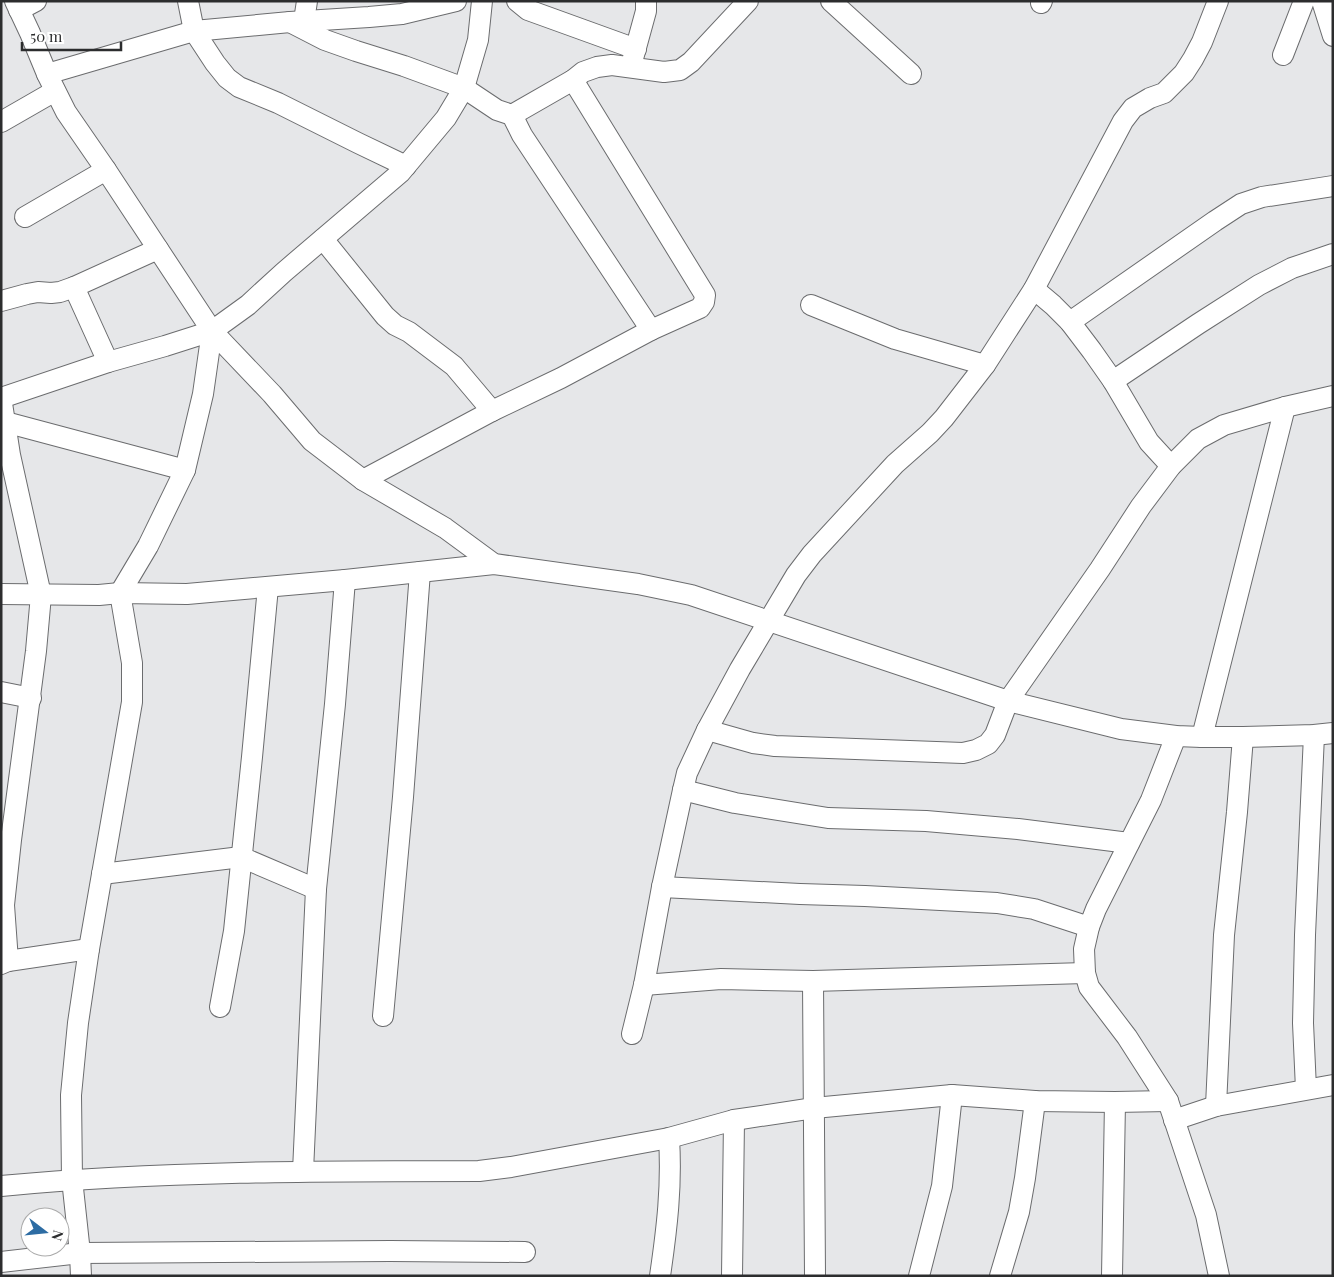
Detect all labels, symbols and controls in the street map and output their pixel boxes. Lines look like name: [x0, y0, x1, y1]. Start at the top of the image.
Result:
scale bar: [22, 20, 121, 52]
text: 50 m: [30, 26, 63, 46]
north arrow: [20, 1207, 70, 1257]
text: N: [47, 1228, 69, 1243]

